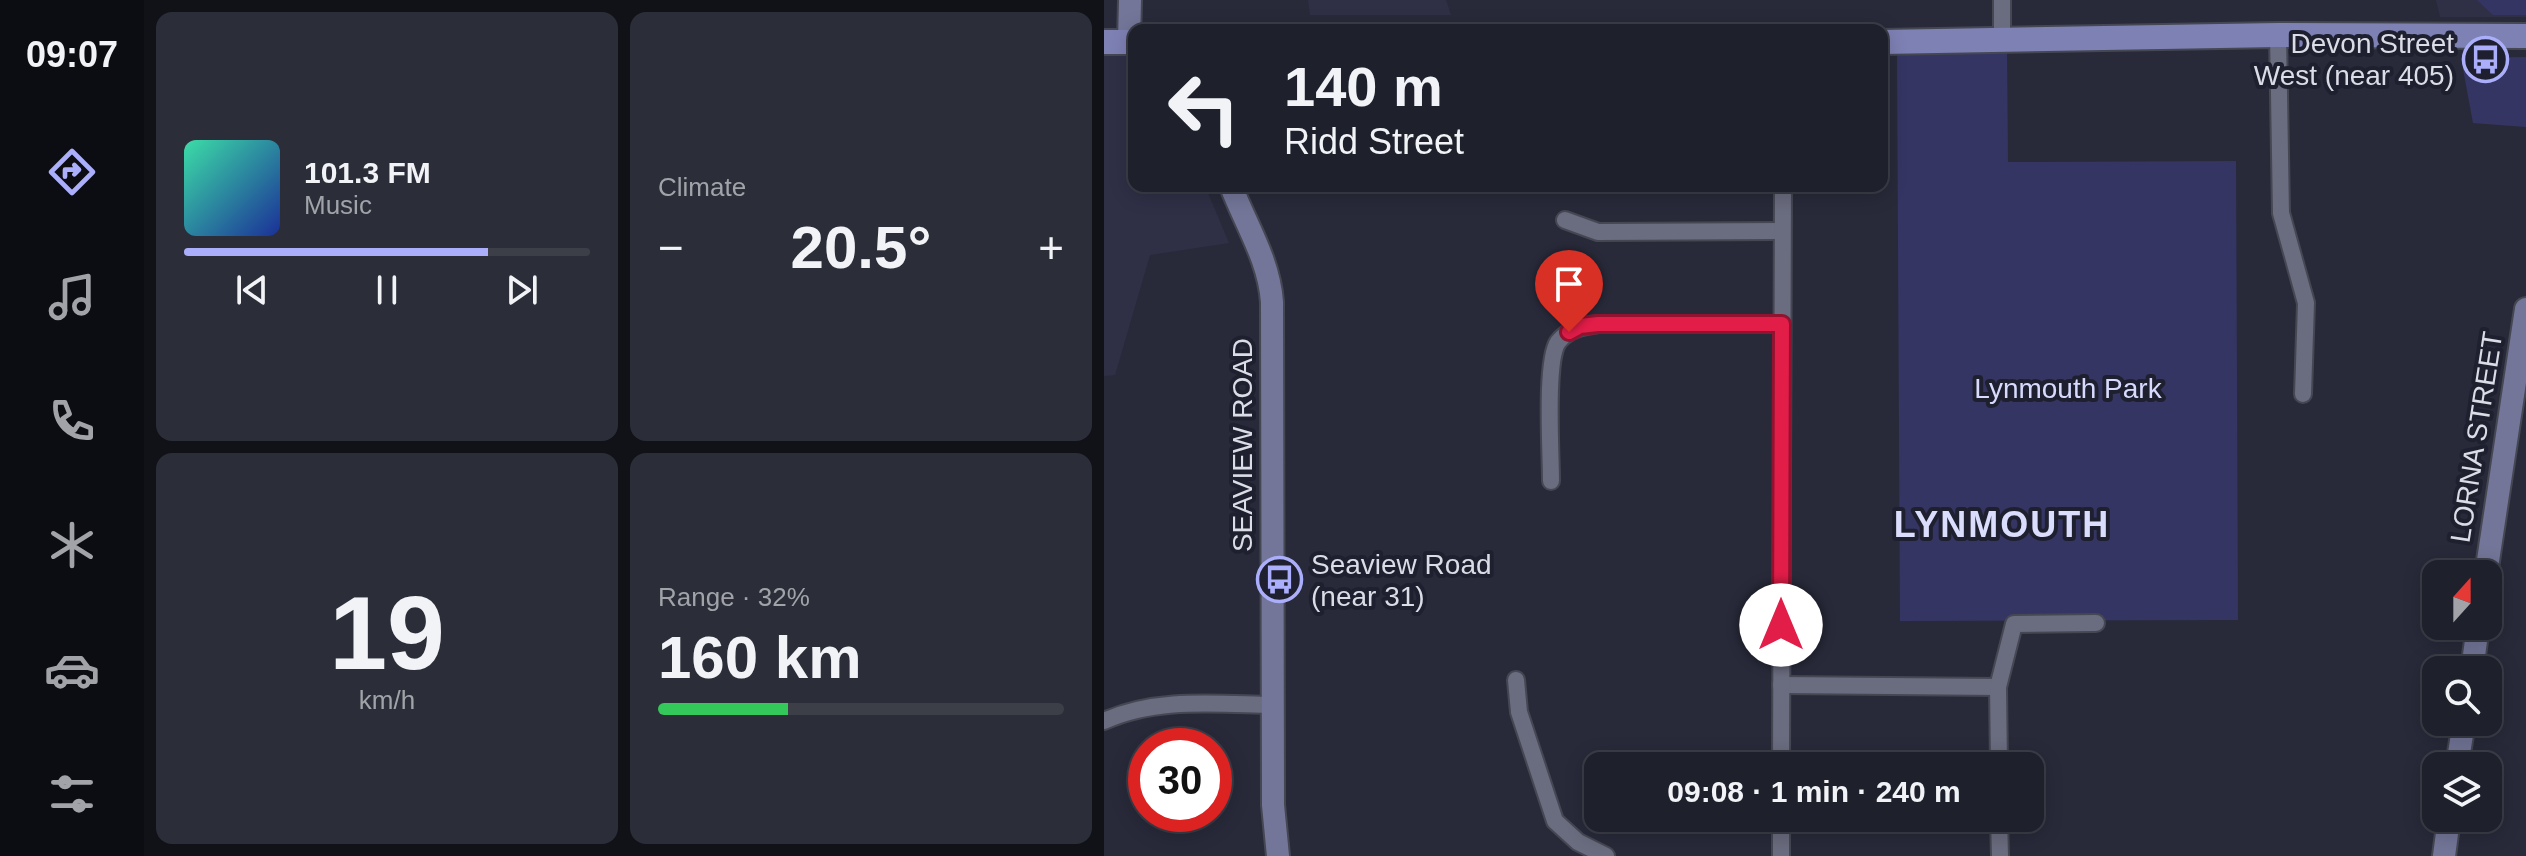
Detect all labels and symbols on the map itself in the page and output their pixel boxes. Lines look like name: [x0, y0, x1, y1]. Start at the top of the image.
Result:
place label: Devon Street West (near 405): [2254, 28, 2454, 91]
bus stop icon: Devon Street West (near 405): [2461, 35, 2509, 83]
pin: [1535, 250, 1603, 332]
street label: LORNA STREET: [2445, 329, 2508, 545]
street label: SEAVIEW ROAD: [1227, 338, 1258, 552]
park label: Lynmouth Park: [1974, 373, 2163, 404]
district label: LYNMOUTH: [1894, 504, 2110, 545]
place label: Seaview Road (near 31): [1311, 549, 1492, 612]
bus stop icon: Seaview Road (near 31): [1256, 556, 1304, 604]
north arrow: [2422, 560, 2502, 640]
position arrow: [1739, 583, 1823, 667]
speed limit sign: 30: [1128, 728, 1232, 832]

